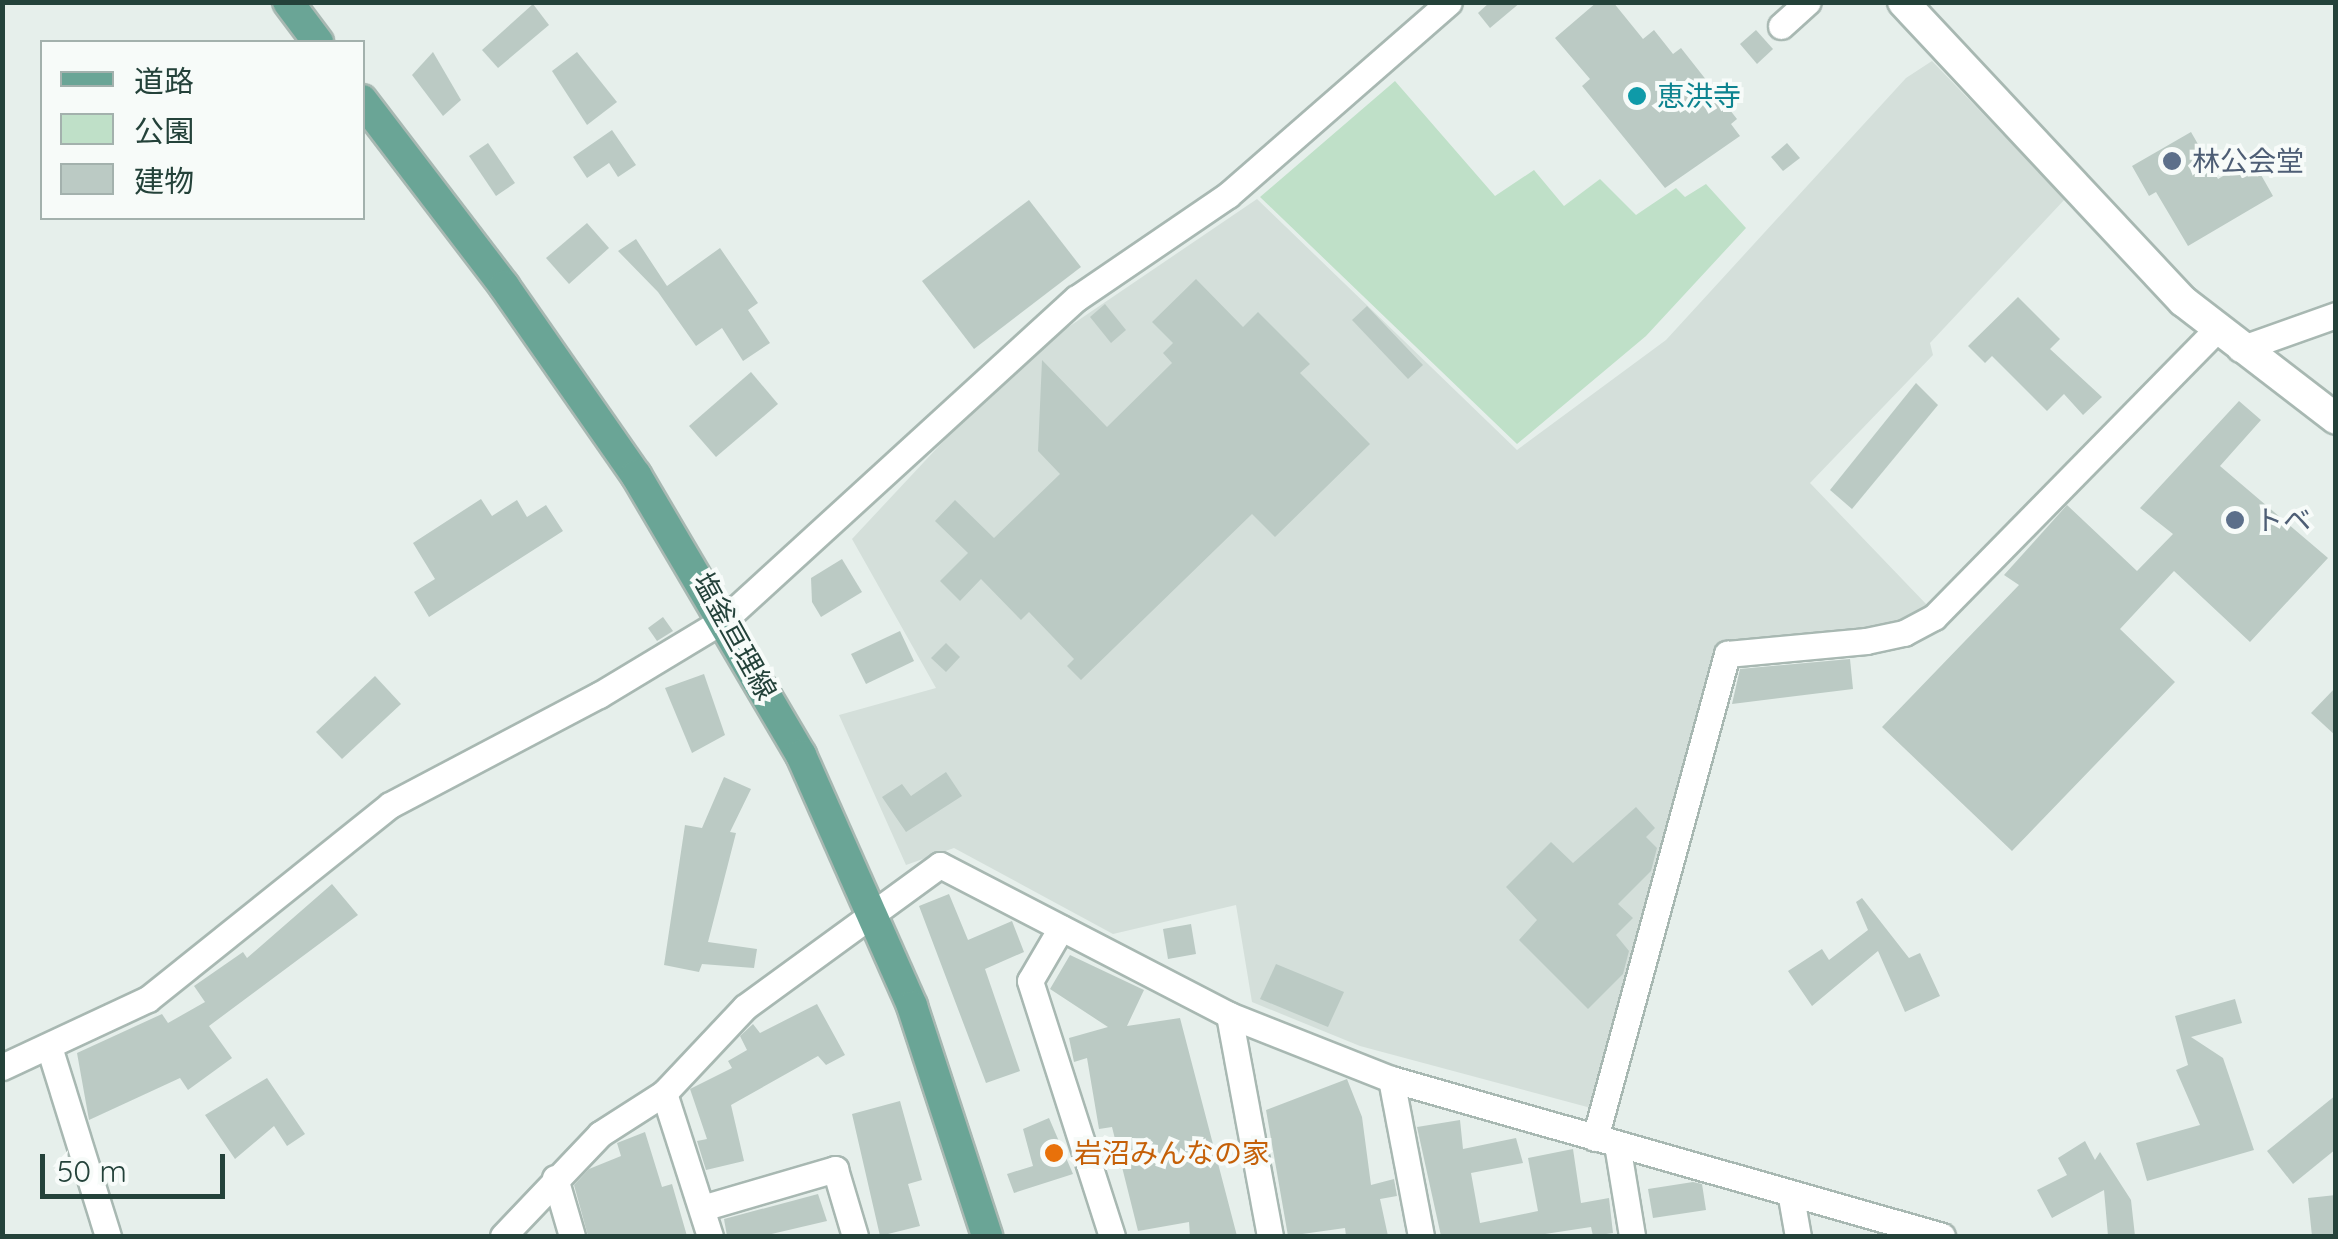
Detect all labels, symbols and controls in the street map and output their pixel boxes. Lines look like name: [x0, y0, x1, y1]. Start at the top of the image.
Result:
legend: [40, 40, 365, 220]
text: 道路: [134, 62, 194, 100]
place label: 恵洪寺: [1657, 79, 1741, 113]
marker: 恵洪寺: [1626, 85, 1648, 107]
text: 公園: [134, 112, 194, 150]
place label: 林公会堂: [2192, 144, 2304, 178]
marker: 林公会堂: [2161, 150, 2183, 172]
text: 建物: [134, 162, 194, 200]
place label: トベ: [2255, 503, 2311, 537]
marker: トベ: [2224, 509, 2246, 531]
street label: 塩釜亘理線: [686, 567, 784, 705]
scale bar: [45, 1134, 230, 1196]
place label: 岩沼みんなの家: [1074, 1136, 1270, 1170]
marker: 岩沼みんなの家: [1043, 1142, 1065, 1164]
text: 50 m: [57, 1152, 127, 1190]

